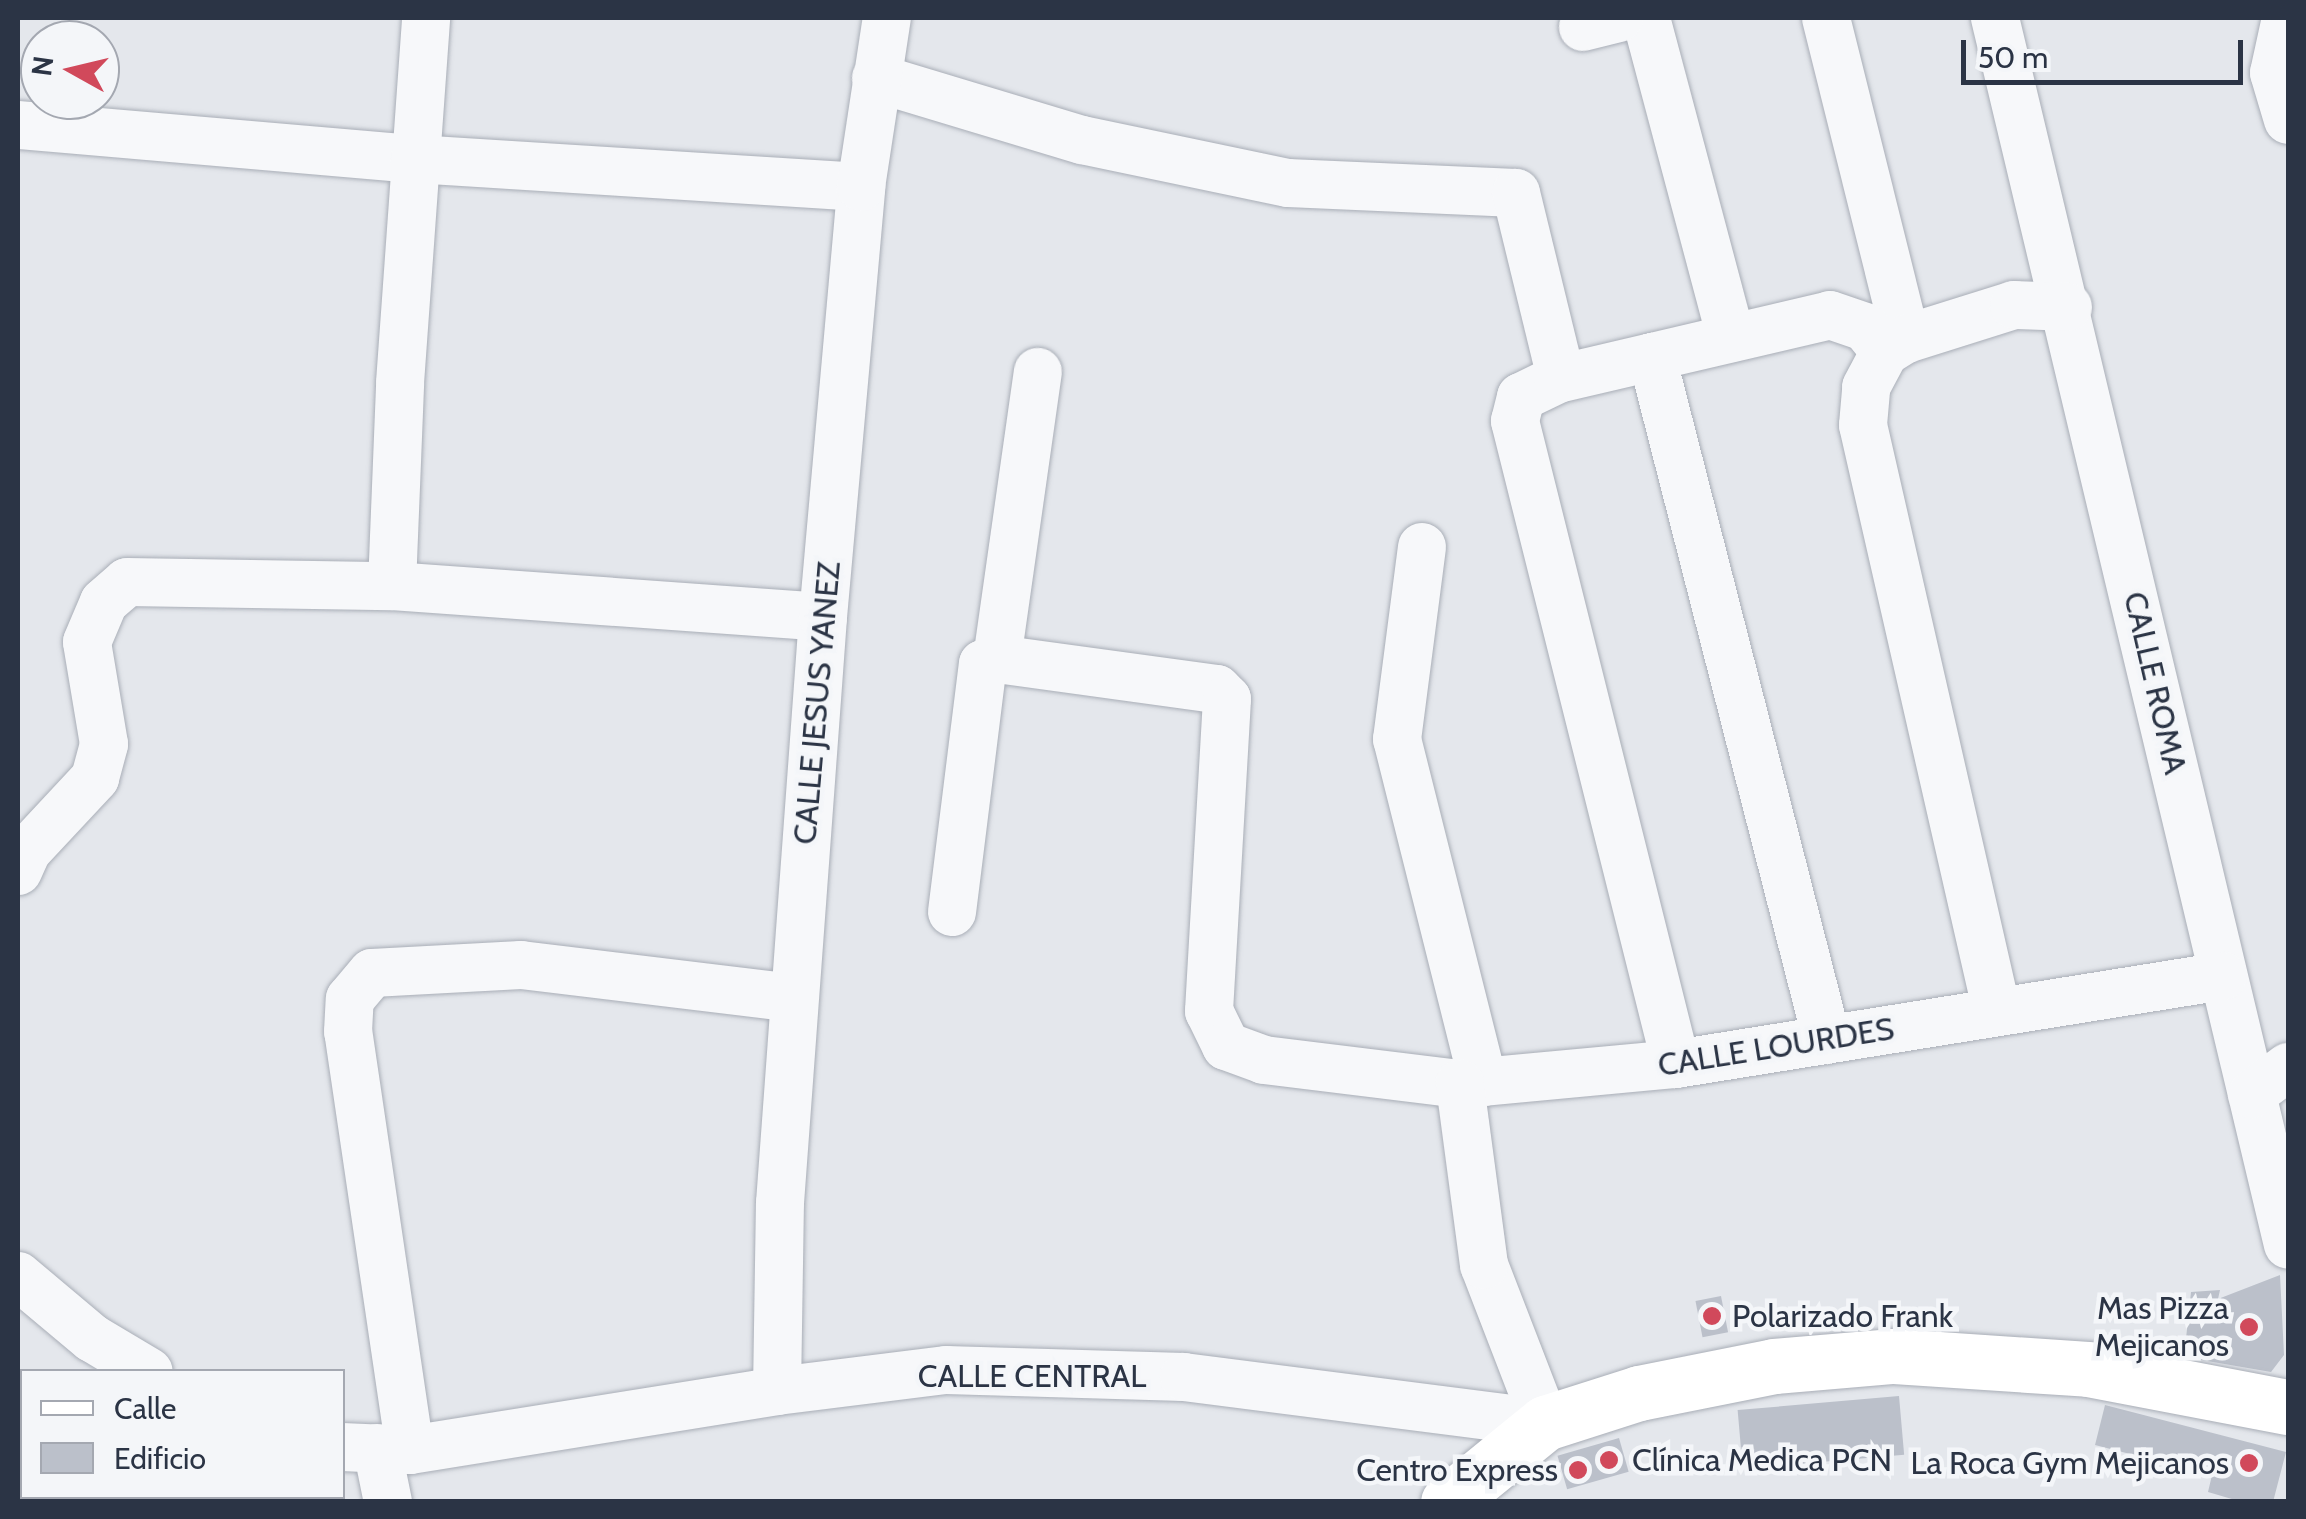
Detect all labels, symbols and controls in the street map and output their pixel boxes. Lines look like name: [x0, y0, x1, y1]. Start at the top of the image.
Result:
north arrow: [20, 20, 120, 120]
scale bar: [1966, 20, 2248, 82]
text: 50 m: [1978, 39, 2048, 76]
text: N: [24, 54, 60, 78]
street label: CALLE JESUS YANEZ: [786, 560, 848, 846]
street label: CALLE ROMA: [2115, 588, 2195, 778]
street label: CALLE LOURDES: [1655, 1009, 1897, 1085]
place label: Mas Pizza Mejicanos: [2095, 1290, 2229, 1365]
place label: Polarizado Frank: [1732, 1297, 1953, 1335]
marker: Polarizado Frank: [1701, 1305, 1723, 1327]
marker: Mas Pizza Mejicanos: [2238, 1316, 2260, 1338]
street label: CALLE CENTRAL: [918, 1357, 1146, 1395]
legend: [20, 1369, 345, 1499]
text: Calle: [114, 1390, 176, 1427]
text: Edificio: [114, 1440, 206, 1477]
place label: Clínica Medica PCN: [1632, 1441, 1892, 1479]
place label: La Roca Gym Mejicanos: [1910, 1444, 2229, 1482]
marker: Clínica Medica PCN: [1596, 1447, 1622, 1473]
place label: Centro Express: [1356, 1451, 1558, 1489]
marker: La Roca Gym Mejicanos: [2238, 1452, 2260, 1474]
marker: Centro Express: [1567, 1459, 1589, 1481]

